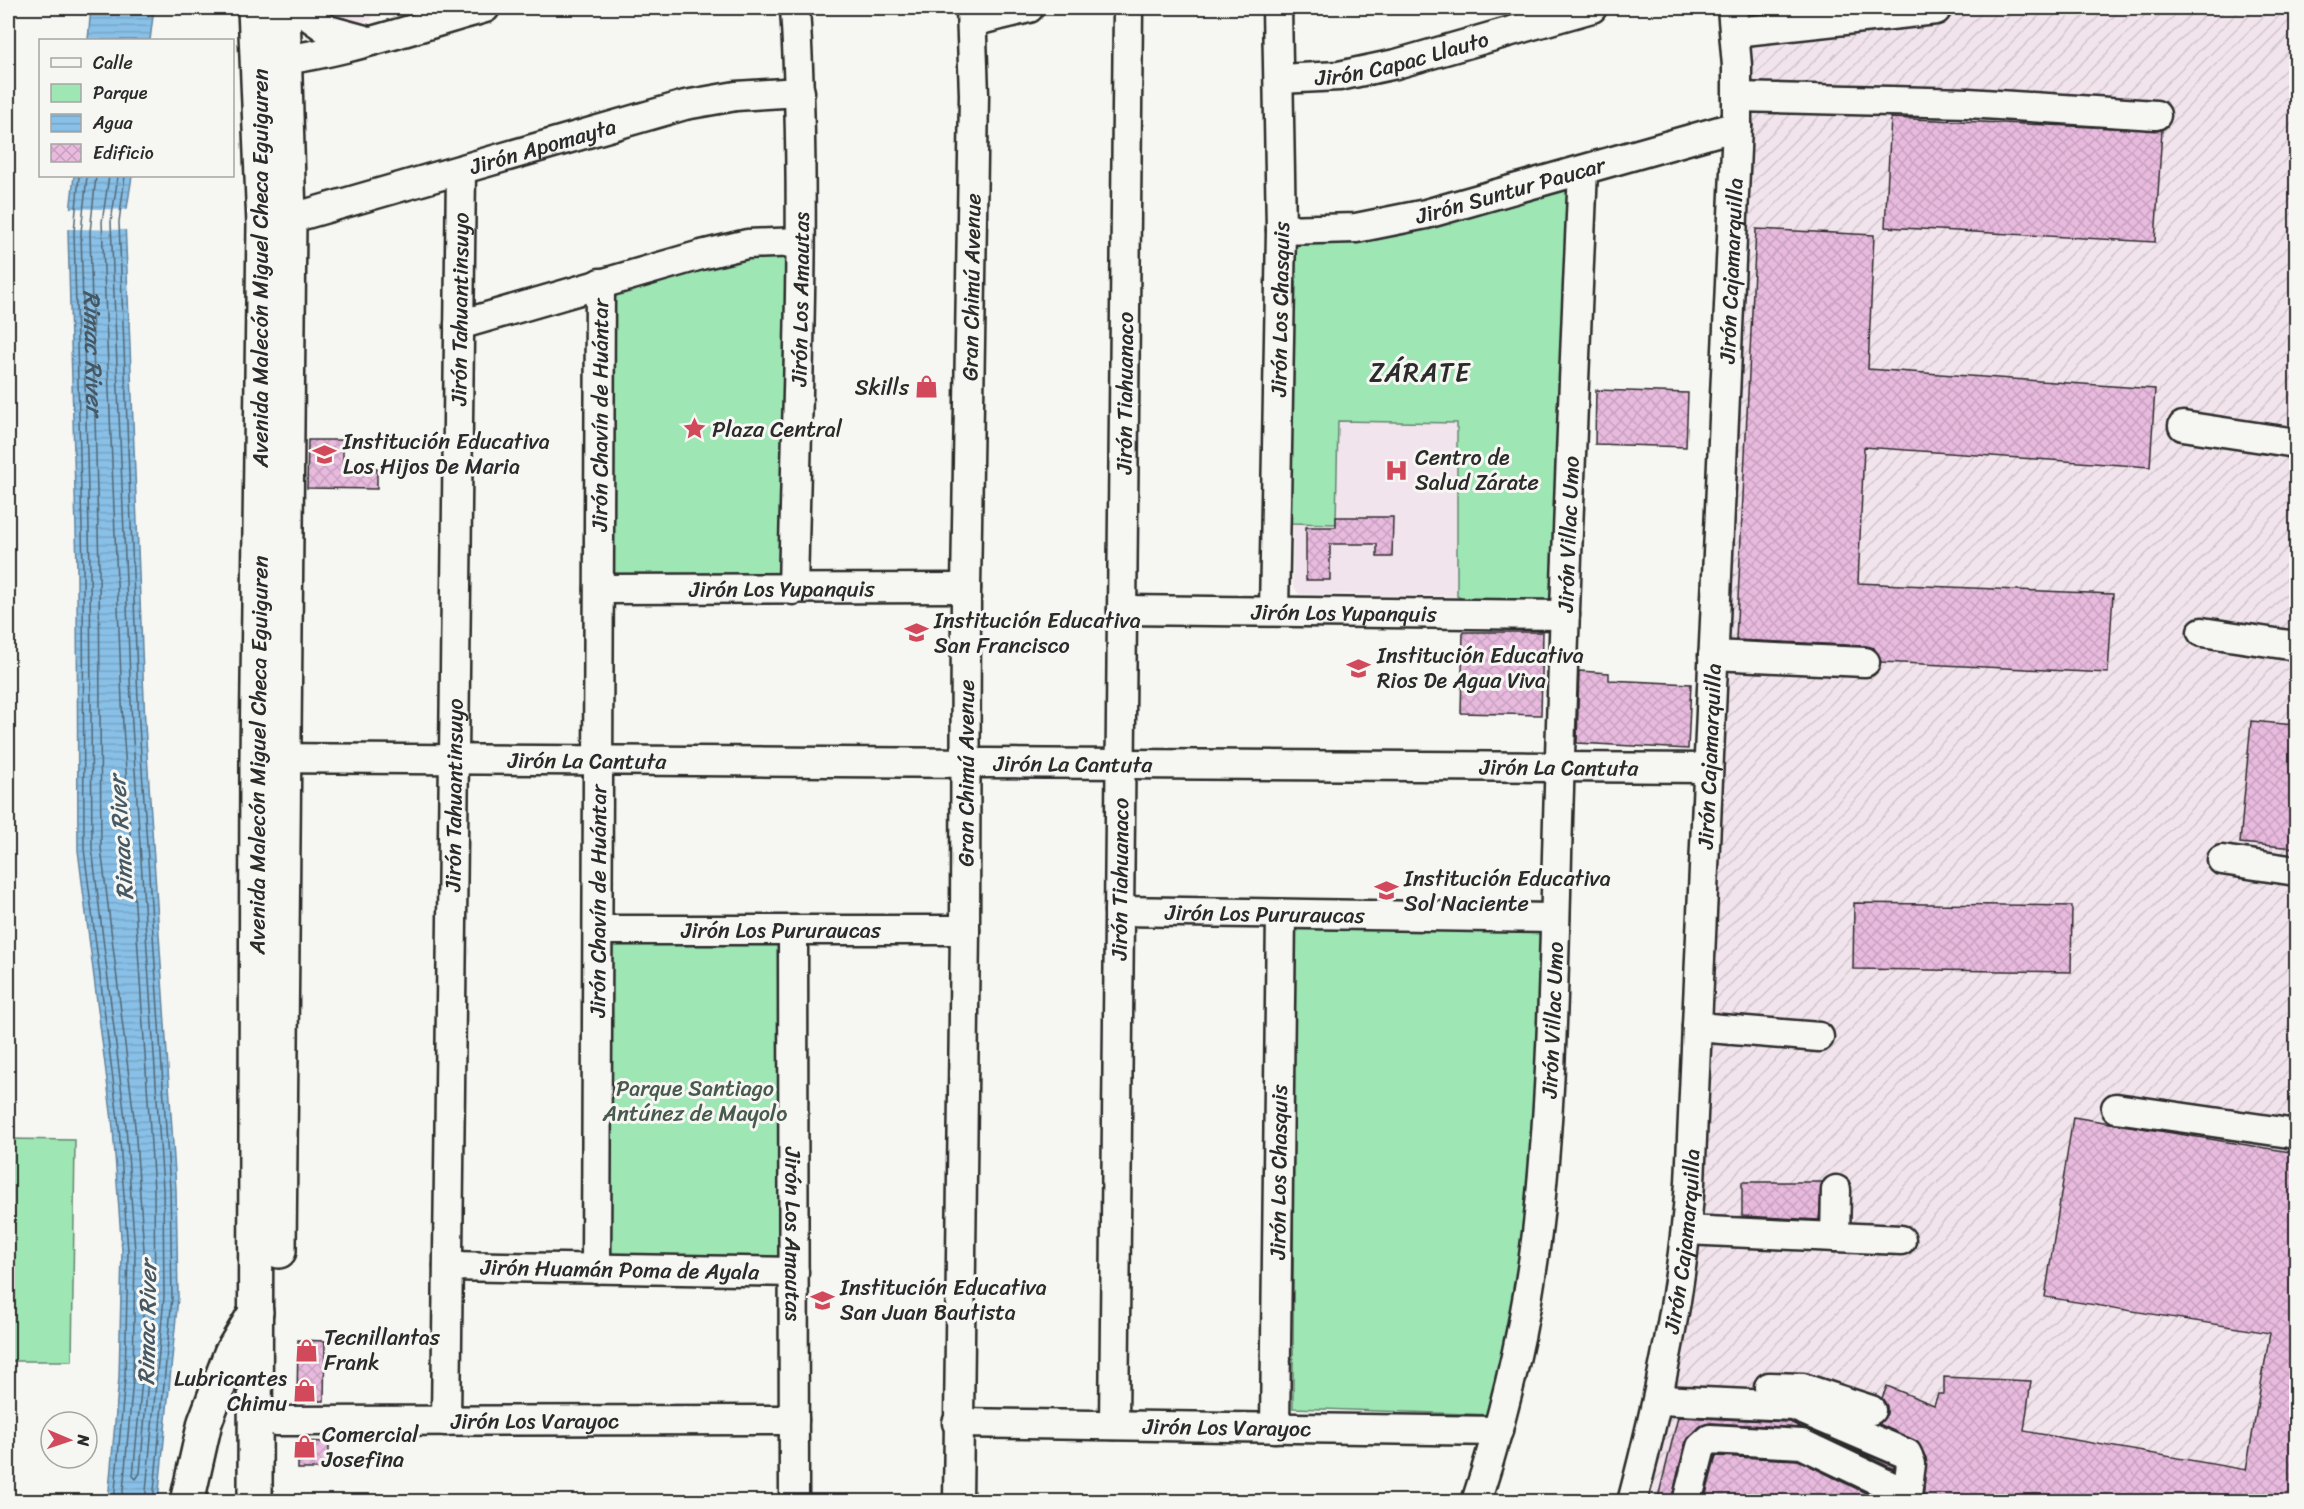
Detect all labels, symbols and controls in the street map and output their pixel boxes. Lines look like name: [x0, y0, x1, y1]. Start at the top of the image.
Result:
street label: Jirón Capac Llauto: [1313, 19, 1493, 97]
legend: [39, 39, 234, 177]
text: Calle: [93, 47, 133, 79]
street label: Avenida Malecón Miguel Checa Eguiguren: [241, 68, 280, 468]
text: Parque: [93, 77, 148, 109]
street label: Jirón Apomayta: [464, 106, 621, 186]
text: Agua: [92, 107, 134, 139]
text: Edificio: [93, 137, 154, 169]
street label: Jirón Suntur Paucar: [1411, 144, 1611, 235]
street label: Jirón Cajamarquilla: [1707, 177, 1754, 365]
street label: Gran Chimú Avenue: [950, 193, 992, 381]
street label: Jirón Tahuantinsuyo: [439, 212, 480, 407]
street label: Jirón Los Amautas: [779, 212, 820, 388]
street label: Jirón Los Chasquis: [1258, 220, 1301, 398]
water label: Rimac River: [71, 290, 116, 420]
street label: Jirón Chavín de Huántar: [579, 297, 619, 533]
street label: Jirón Tiahuanaco: [1104, 312, 1144, 475]
district label: ZÁRATE: [1369, 349, 1471, 395]
place label: Skills: [855, 368, 910, 407]
shop icon: Skills: [914, 374, 940, 400]
place label: Plaza Central: [712, 410, 843, 449]
place icon: Plaza Central: [681, 416, 707, 442]
place label: Institución Educativa Los Hijos De Maria: [342, 422, 550, 486]
place label: Centro de Salud Zárate: [1415, 438, 1539, 502]
school or university icon: Institución Educativa Los Hijos De Maria: [312, 441, 338, 467]
street label: Jirón Villac Umo: [1545, 455, 1590, 614]
hospital icon: Centro de Salud Zárate: [1384, 457, 1410, 483]
street label: Avenida Malecón Miguel Checa Eguiguren: [237, 555, 279, 956]
street label: Jirón Los Yupanquis: [688, 569, 876, 608]
street label: Jirón Los Yupanquis: [1250, 592, 1438, 633]
place label: Institución Educativa San Francisco: [933, 601, 1141, 665]
school or university icon: Institución Educativa San Francisco: [903, 620, 929, 646]
place label: Institución Educativa Rios De Agua Viva: [1376, 636, 1584, 700]
school or university icon: Institución Educativa Rios De Agua Viva: [1346, 655, 1372, 681]
street label: Jirón Cajamarquilla: [1685, 663, 1733, 851]
street label: Gran Chimú Avenue: [946, 679, 985, 867]
street label: Jirón Tahuantinsuyo: [433, 698, 474, 893]
street label: Jirón La Cantuta: [507, 740, 667, 780]
street label: Jirón La Cantuta: [993, 744, 1153, 784]
street label: Jirón La Cantuta: [1479, 747, 1639, 787]
water label: Rimac River: [95, 770, 146, 902]
street label: Jirón Chavín de Huántar: [578, 783, 617, 1019]
street label: Jirón Tiahuanaco: [1099, 798, 1140, 961]
place label: Institución Educativa Sol Naciente: [1403, 859, 1611, 923]
school or university icon: Institución Educativa Sol Naciente: [1373, 878, 1399, 904]
street label: Jirón Los Pururaucas: [1164, 892, 1366, 934]
street label: Jirón Los Pururaucas: [680, 911, 882, 950]
street label: Jirón Villac Umo: [1529, 941, 1574, 1100]
park label: Parque Santiago Antúnez de Mayolo: [602, 1069, 787, 1133]
street label: Jirón Los Chasquis: [1257, 1083, 1299, 1261]
street label: Jirón Los Amautas: [774, 1146, 813, 1321]
street label: Jirón Cajamarquilla: [1651, 1148, 1711, 1338]
street label: Jirón Huamán Poma de Ayala: [479, 1247, 761, 1291]
water label: Rimac River: [125, 1256, 169, 1386]
place label: Institución Educativa San Juan Bautista: [839, 1268, 1047, 1332]
school or university icon: Institución Educativa San Juan Bautista: [809, 1287, 835, 1313]
place label: Tecnillantas Frank: [324, 1318, 441, 1382]
shop icon: Tecnillantas Frank: [293, 1337, 319, 1363]
place label: Lubricantes Chimu: [174, 1359, 287, 1423]
shop icon: Lubricantes Chimu: [292, 1378, 318, 1404]
street label: Jirón Los Varayoc: [450, 1401, 619, 1440]
street label: Jirón Los Varayoc: [1142, 1406, 1311, 1448]
north arrow: [39, 1410, 99, 1470]
place label: Comercial Josefina: [321, 1415, 419, 1479]
text: N: [69, 1433, 98, 1447]
shop icon: Comercial Josefina: [291, 1434, 317, 1460]

